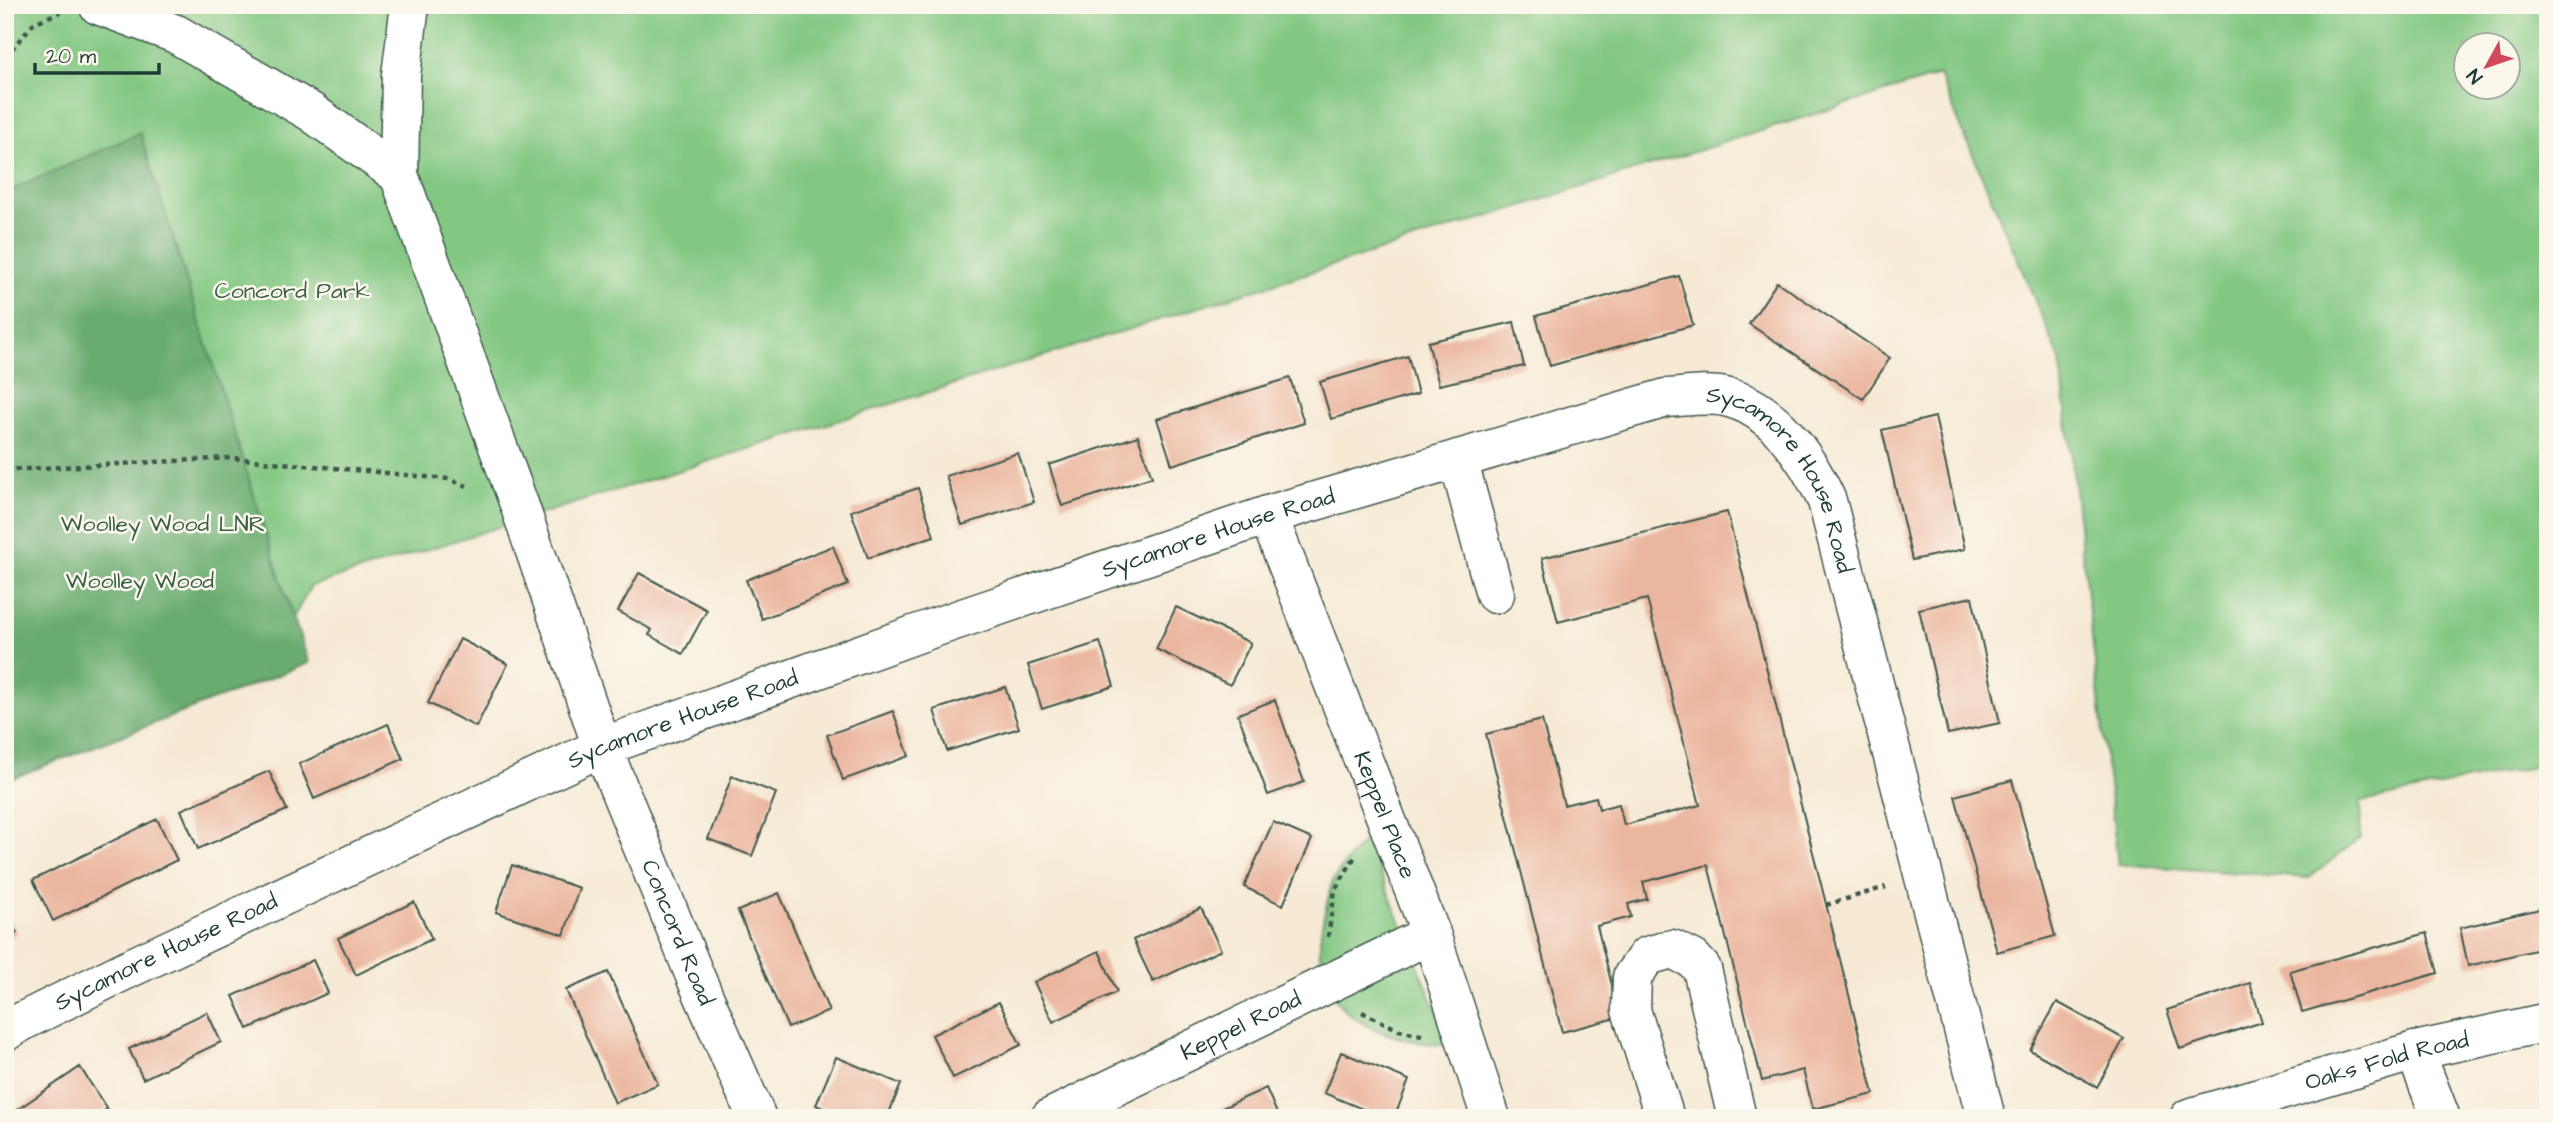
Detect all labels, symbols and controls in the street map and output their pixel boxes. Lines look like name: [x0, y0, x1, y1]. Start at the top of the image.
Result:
scale bar: [35, 32, 159, 76]
north arrow: [2452, 32, 2522, 102]
text: 20 m: [46, 42, 97, 71]
text: N: [2461, 63, 2489, 89]
park label: Concord Park: [214, 275, 370, 307]
street label: Sycamore House Road: [1705, 379, 1861, 577]
street label: Sycamore House Road: [1097, 480, 1339, 586]
park label: Woolley Wood LNR: [61, 508, 265, 541]
park label: Woolley Wood: [66, 565, 214, 598]
street label: Sycamore House Road: [562, 662, 802, 777]
street label: Keppel Place: [1345, 747, 1424, 883]
street label: Concord Road: [633, 855, 722, 1011]
street label: Sycamore House Road: [49, 885, 283, 1019]
street label: Keppel Road: [1175, 983, 1307, 1069]
street label: Oaks Fold Road: [2301, 1024, 2472, 1099]

